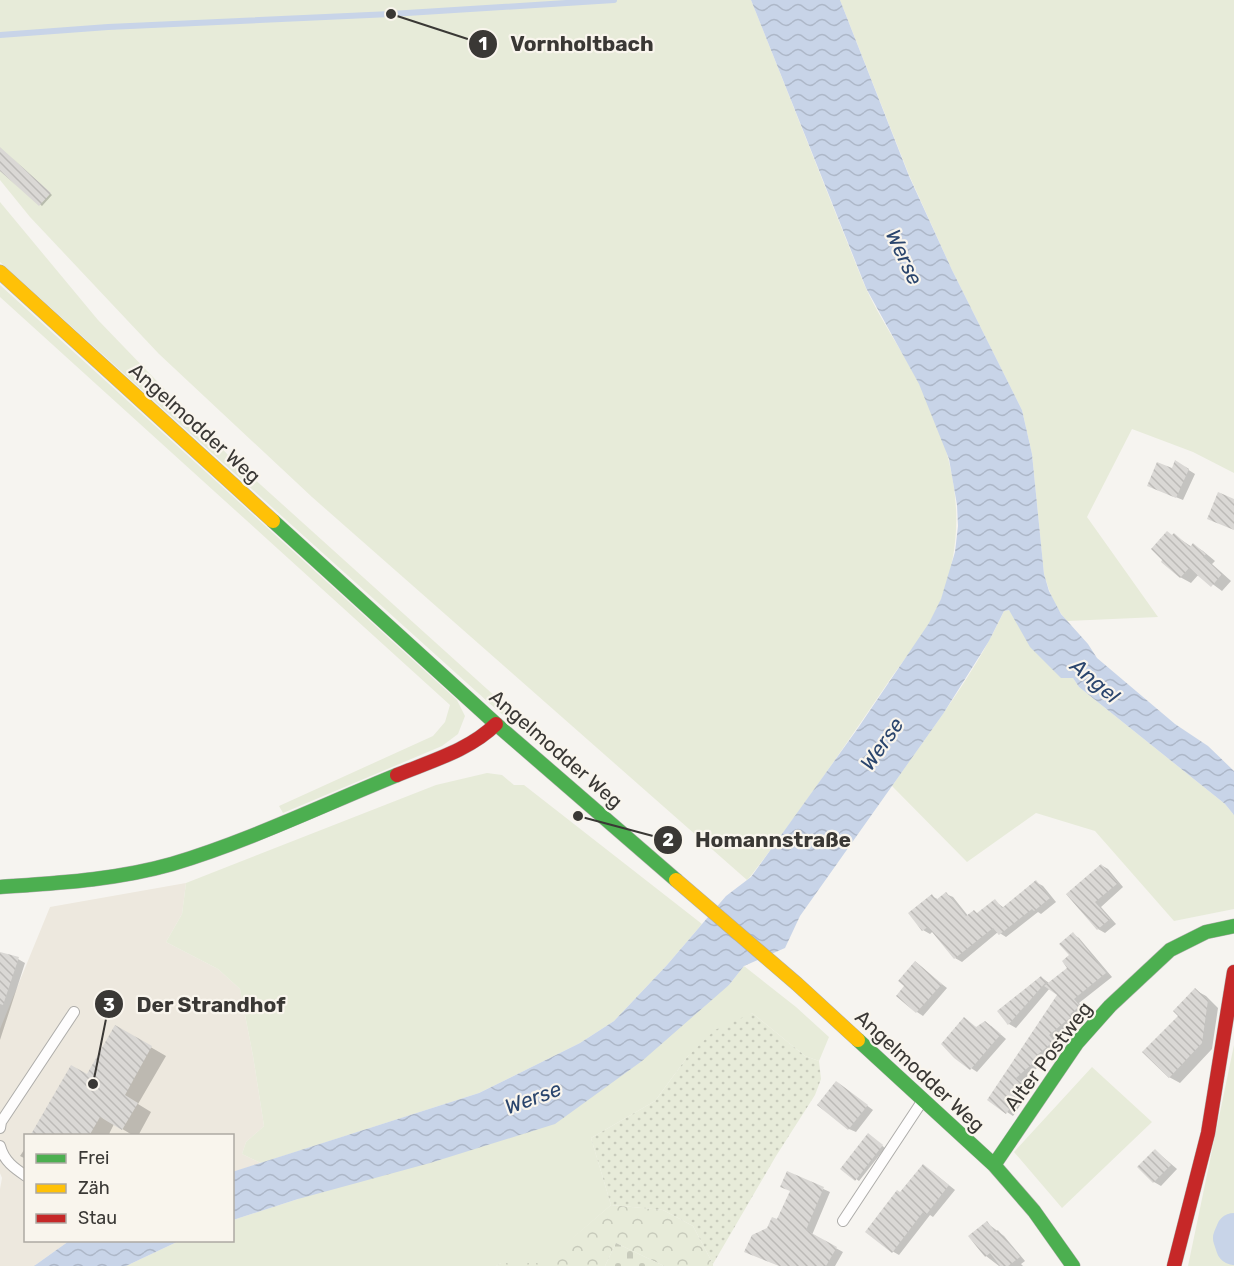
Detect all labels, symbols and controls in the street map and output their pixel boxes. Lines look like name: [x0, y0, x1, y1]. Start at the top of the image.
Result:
callout: Vornholtbach: [468, 24, 665, 63]
text: Vornholtbach: [510, 31, 654, 56]
text: 1: [479, 33, 487, 55]
water label: Werse: [881, 225, 928, 289]
street label: Angelmodder Weg: [124, 358, 266, 488]
water label: Angel: [1065, 652, 1126, 709]
street label: Angelmodder Weg: [485, 685, 627, 813]
water label: Werse: [855, 712, 909, 775]
callout: Homannstraße: [653, 820, 863, 859]
text: Homannstraße: [695, 827, 851, 852]
text: 2: [662, 829, 674, 851]
callout: Der Strandhof: [94, 985, 298, 1024]
text: Der Strandhof: [136, 992, 286, 1017]
text: 3: [103, 994, 115, 1016]
street label: Alter Postweg: [999, 997, 1097, 1115]
street label: Angelmodder Weg: [850, 1005, 990, 1137]
water label: Werse: [501, 1076, 565, 1119]
legend: [24, 1134, 234, 1242]
text: Frei: [78, 1147, 109, 1169]
text: Zäh: [78, 1177, 110, 1199]
text: Stau: [78, 1207, 117, 1229]

